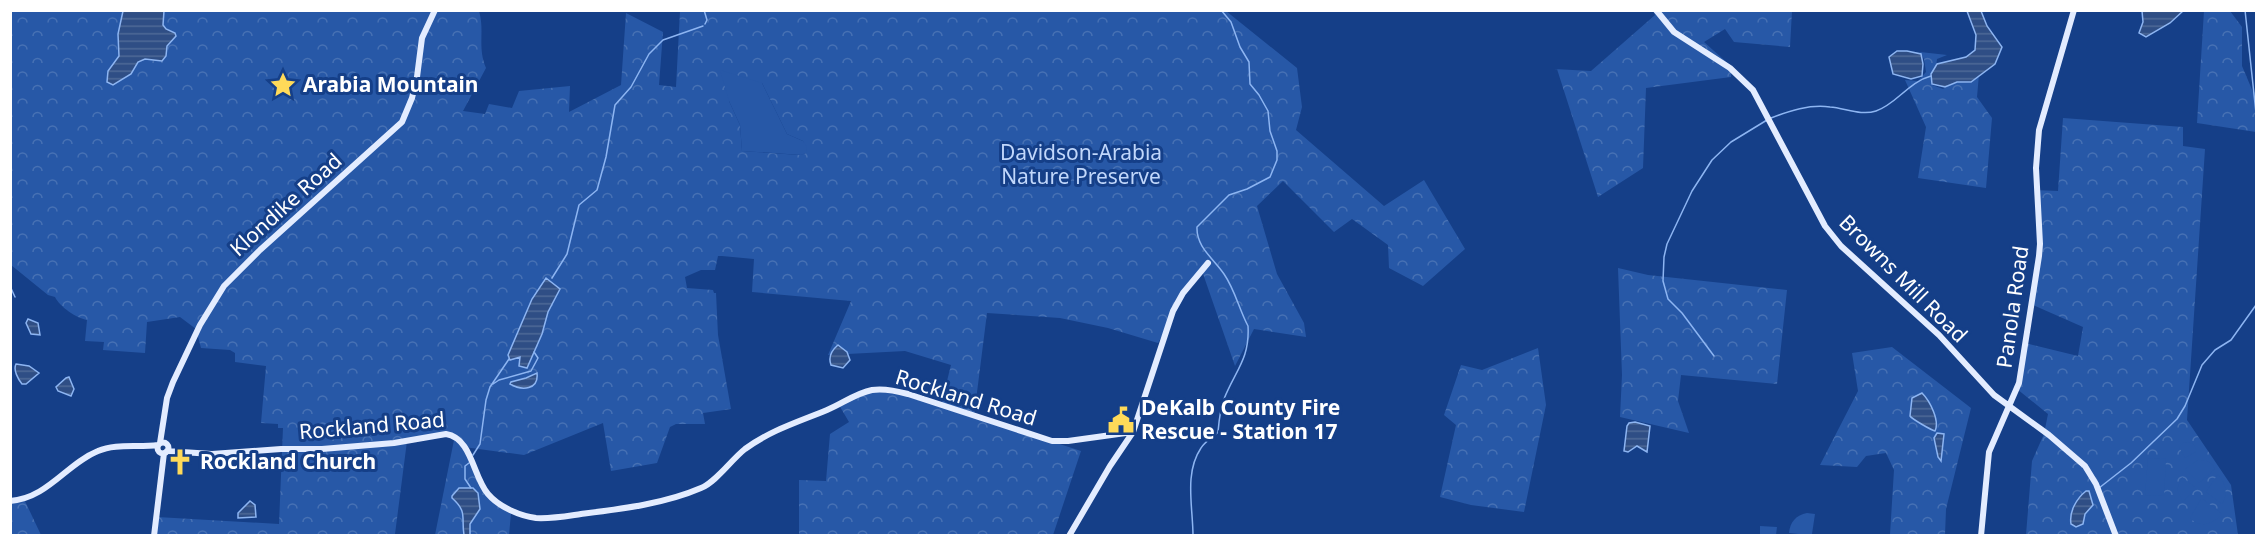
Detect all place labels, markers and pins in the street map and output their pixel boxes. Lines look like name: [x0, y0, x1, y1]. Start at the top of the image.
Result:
place icon: Arabia Mountain: [268, 70, 298, 100]
place label: Arabia Mountain: [303, 70, 479, 98]
place label: DeKalb County Fire Rescue - Station 17: [1141, 393, 1340, 445]
public building icon: DeKalb County Fire Rescue - Station 17: [1106, 405, 1136, 435]
church icon: Rockland Church: [165, 447, 195, 477]
place label: Rockland Church: [200, 447, 376, 475]

